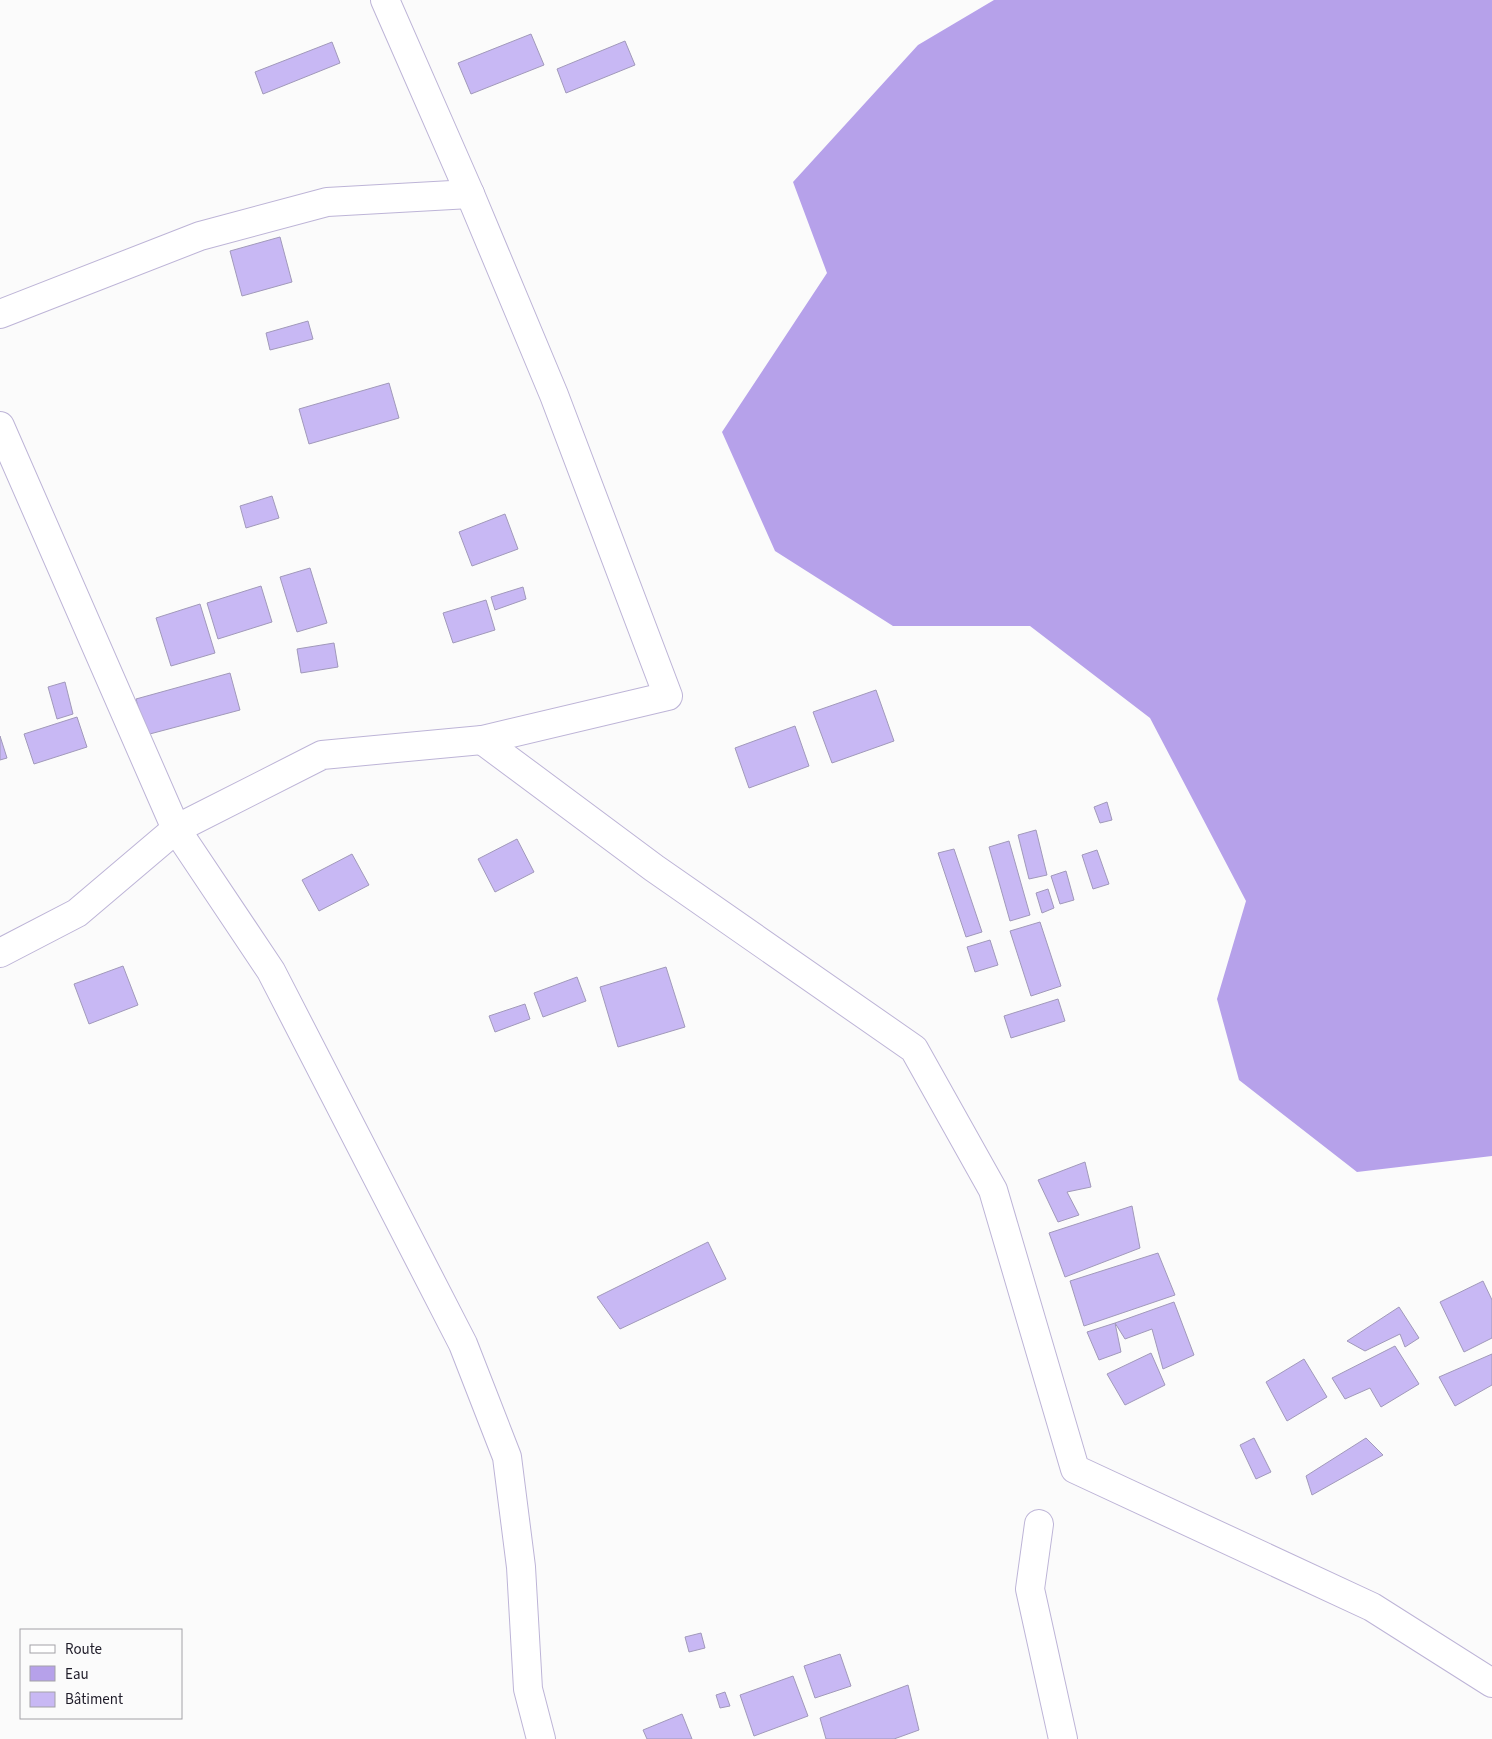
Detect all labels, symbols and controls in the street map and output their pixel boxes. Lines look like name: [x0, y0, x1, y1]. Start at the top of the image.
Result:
legend: [20, 1629, 182, 1719]
text: Route: [65, 1639, 102, 1660]
text: Eau: [65, 1664, 89, 1685]
text: Bâtiment: [65, 1689, 123, 1710]

